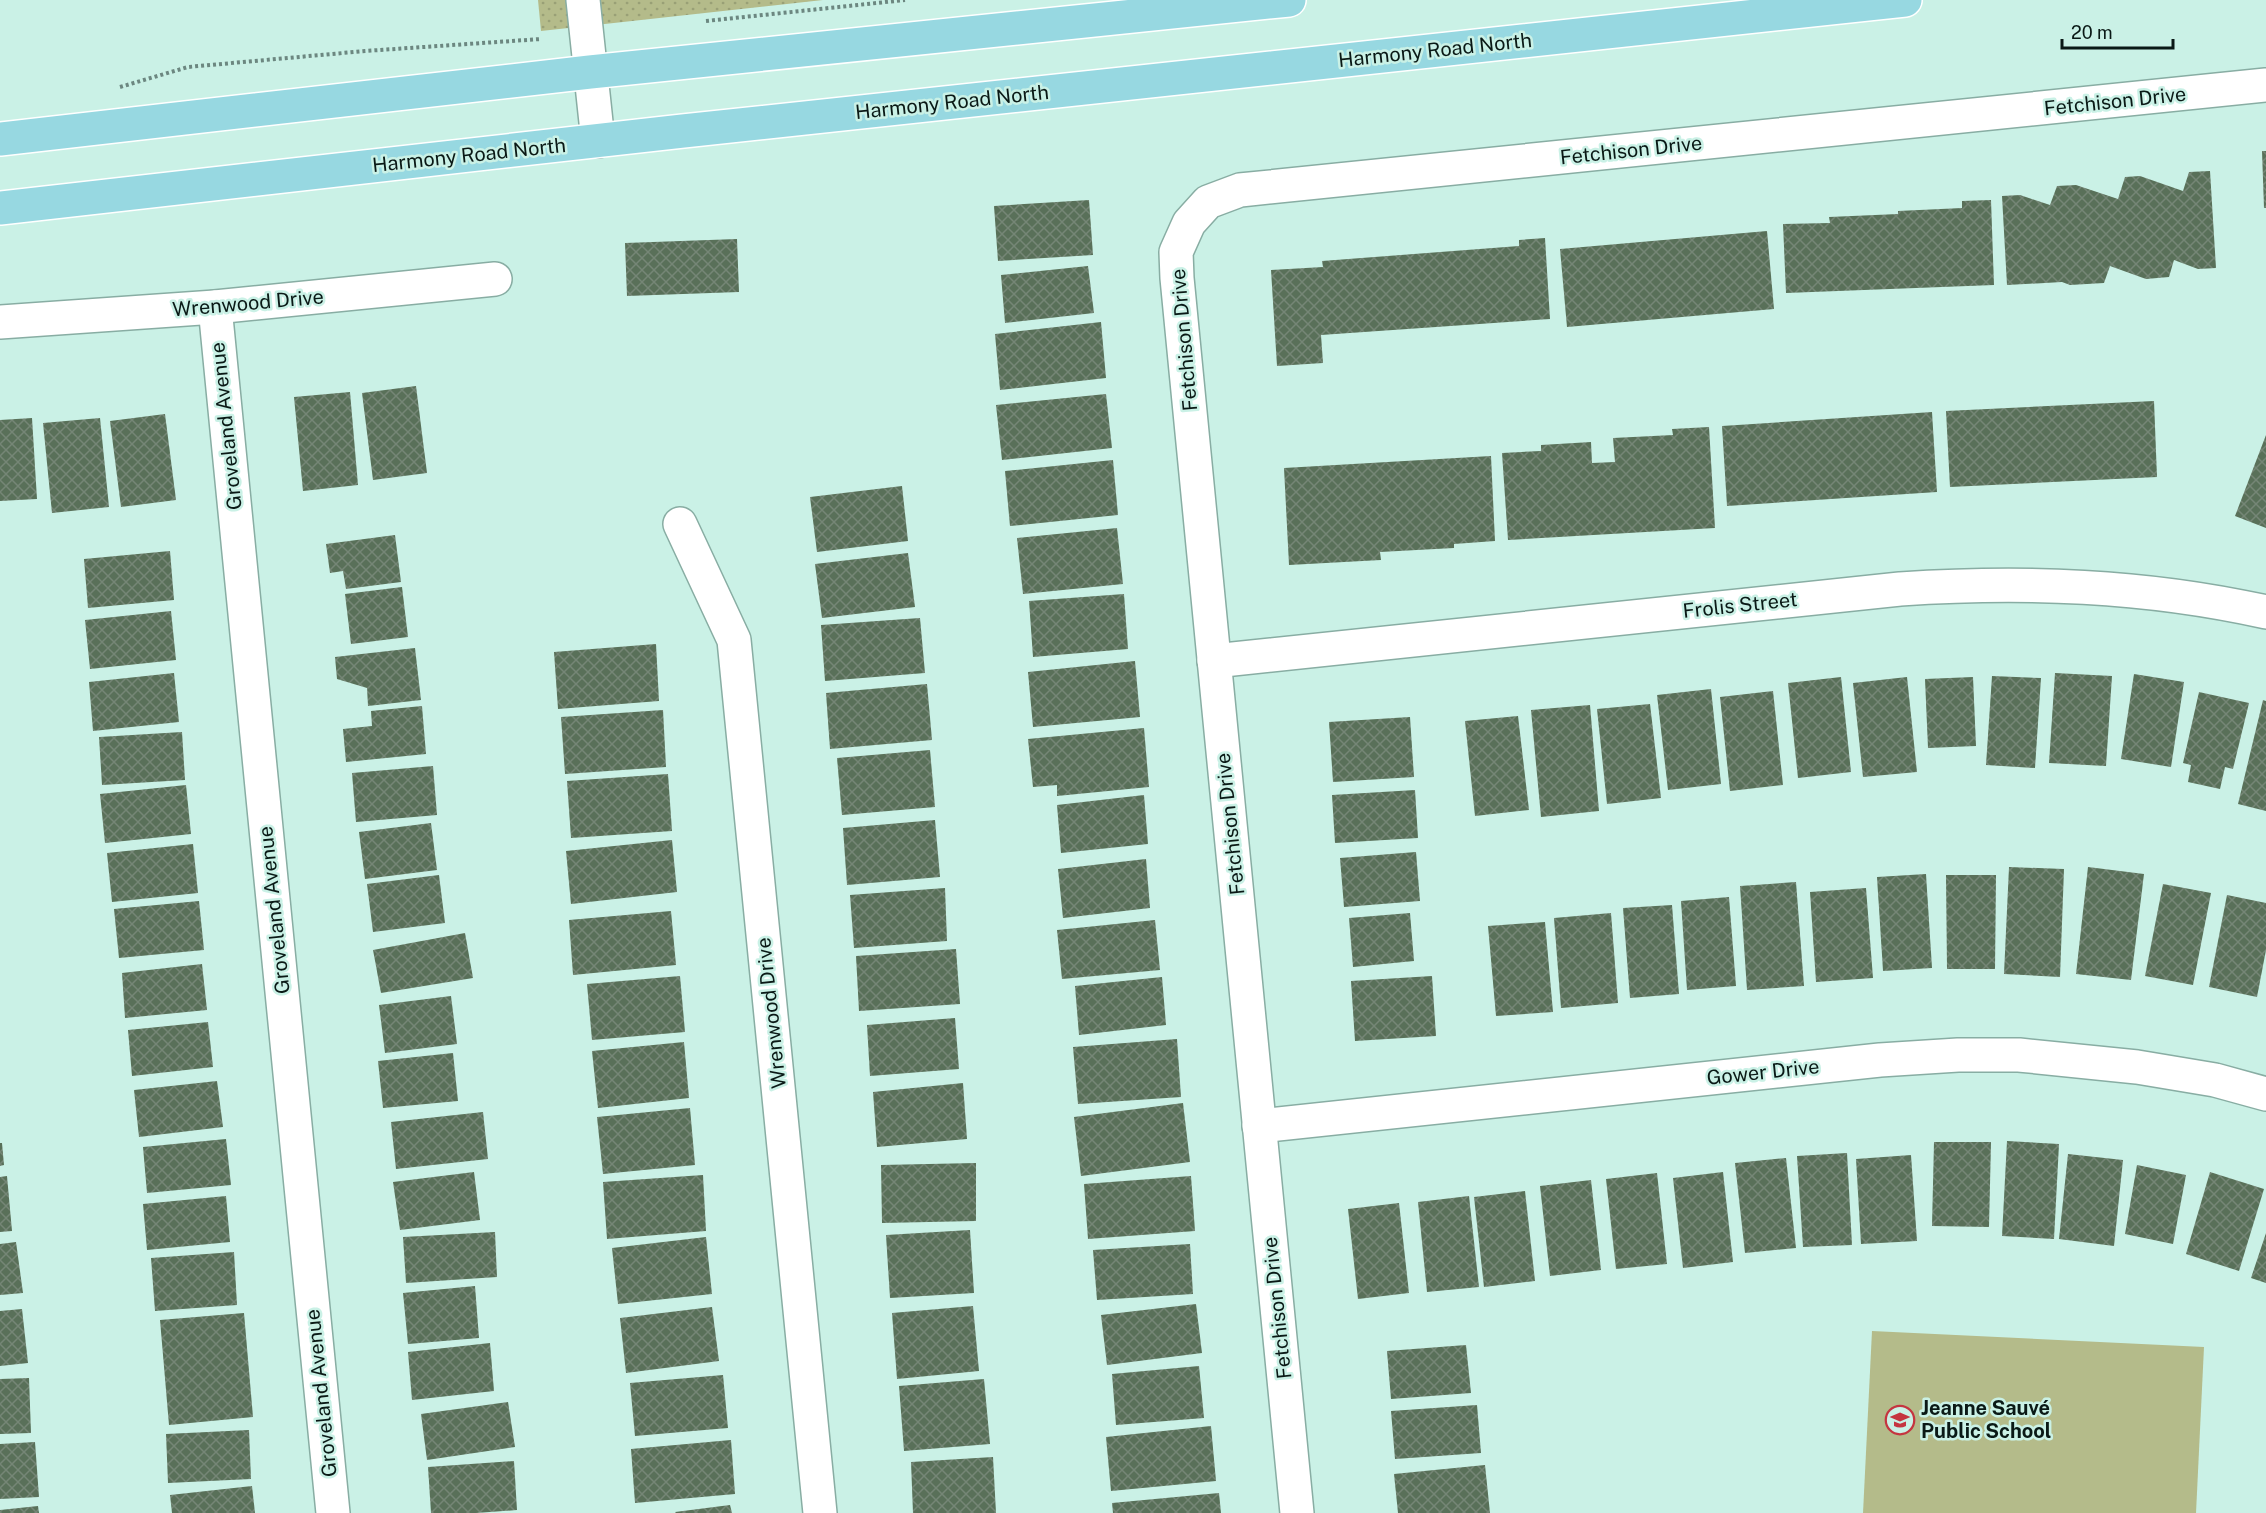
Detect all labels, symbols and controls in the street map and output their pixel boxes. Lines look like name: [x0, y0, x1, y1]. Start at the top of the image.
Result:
scale bar: [2062, 12, 2173, 50]
text: 20 m: [2071, 22, 2113, 43]
street label: Harmony Road North: [1337, 28, 1533, 72]
street label: Harmony Road North: [854, 80, 1050, 124]
street label: Fetchison Drive: [2043, 82, 2187, 120]
street label: Fetchison Drive: [1559, 131, 1703, 169]
street label: Harmony Road North: [371, 133, 567, 177]
street label: Fetchison Drive: [1166, 268, 1202, 412]
street label: Wrenwood Drive: [171, 284, 325, 322]
street label: Groveland Avenue: [205, 341, 247, 511]
street label: Frolis Street: [1682, 587, 1798, 623]
street label: Fetchison Drive: [1211, 752, 1249, 896]
street label: Groveland Avenue: [253, 825, 295, 995]
street label: Wrenwood Drive: [751, 936, 791, 1090]
street label: Gower Drive: [1706, 1054, 1820, 1090]
street label: Fetchison Drive: [1258, 1236, 1296, 1380]
street label: Groveland Avenue: [300, 1308, 342, 1478]
place label: Jeanne Sauvé Public School: [1921, 1396, 2051, 1443]
school or university icon: Jeanne Sauvé Public School: [1884, 1404, 1916, 1436]

